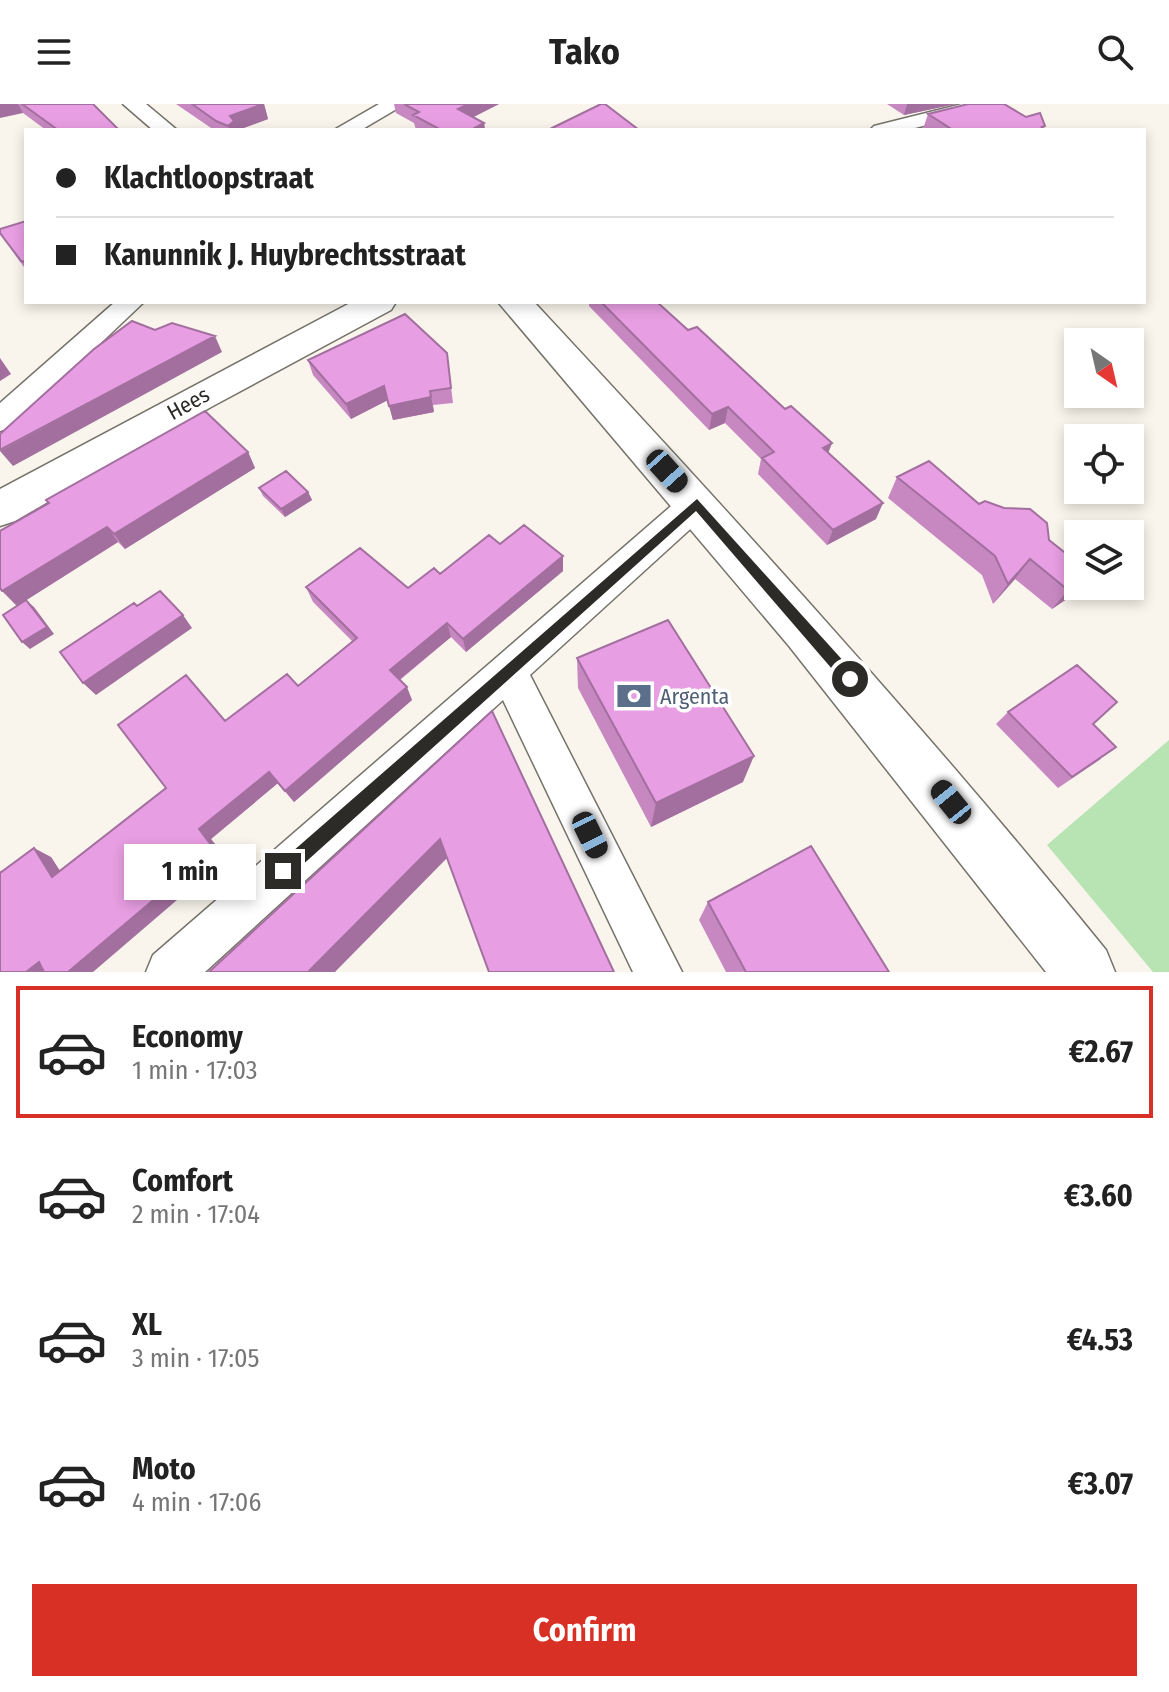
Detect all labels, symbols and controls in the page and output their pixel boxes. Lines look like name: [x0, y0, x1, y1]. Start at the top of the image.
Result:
icon: menu: [32, 30, 76, 74]
text: Tako: [549, 30, 620, 74]
icon: search: [1093, 30, 1137, 74]
text: Klachtloopstraat: [104, 160, 314, 196]
text: Kanunnik J. Huybrechtsstraat: [104, 237, 466, 273]
north arrow: [1064, 328, 1144, 408]
map controls: [1064, 328, 1144, 600]
street label: Hees: [162, 381, 214, 426]
button: locate: [1064, 424, 1144, 504]
car: [642, 445, 692, 497]
button: layers: [1064, 520, 1144, 600]
route start: [832, 661, 868, 697]
bank icon: Argenta: [615, 677, 653, 715]
place label: Argenta: [660, 683, 729, 710]
car: [927, 776, 975, 828]
car: [569, 808, 611, 862]
callout: 1 min: [123, 843, 255, 899]
route end: [265, 853, 301, 889]
text: 1 min: [162, 856, 218, 887]
icon: car: [36, 1016, 108, 1088]
text: Economy: [132, 1019, 243, 1055]
text: €2.67: [1069, 1034, 1133, 1070]
text: 1 min · 17:03: [132, 1055, 257, 1086]
icon: car: [36, 1160, 108, 1232]
text: Comfort: [132, 1163, 233, 1199]
text: €3.60: [1064, 1178, 1133, 1214]
text: 2 min · 17:04: [132, 1199, 260, 1230]
icon: car: [36, 1304, 108, 1376]
text: XL: [132, 1307, 162, 1343]
text: €4.53: [1067, 1322, 1133, 1358]
text: 3 min · 17:05: [132, 1343, 259, 1374]
icon: car: [36, 1448, 108, 1520]
text: Moto: [132, 1451, 196, 1487]
text: €3.07: [1068, 1466, 1133, 1502]
text: 4 min · 17:06: [132, 1487, 261, 1518]
button: Confirm: [32, 1584, 1137, 1676]

